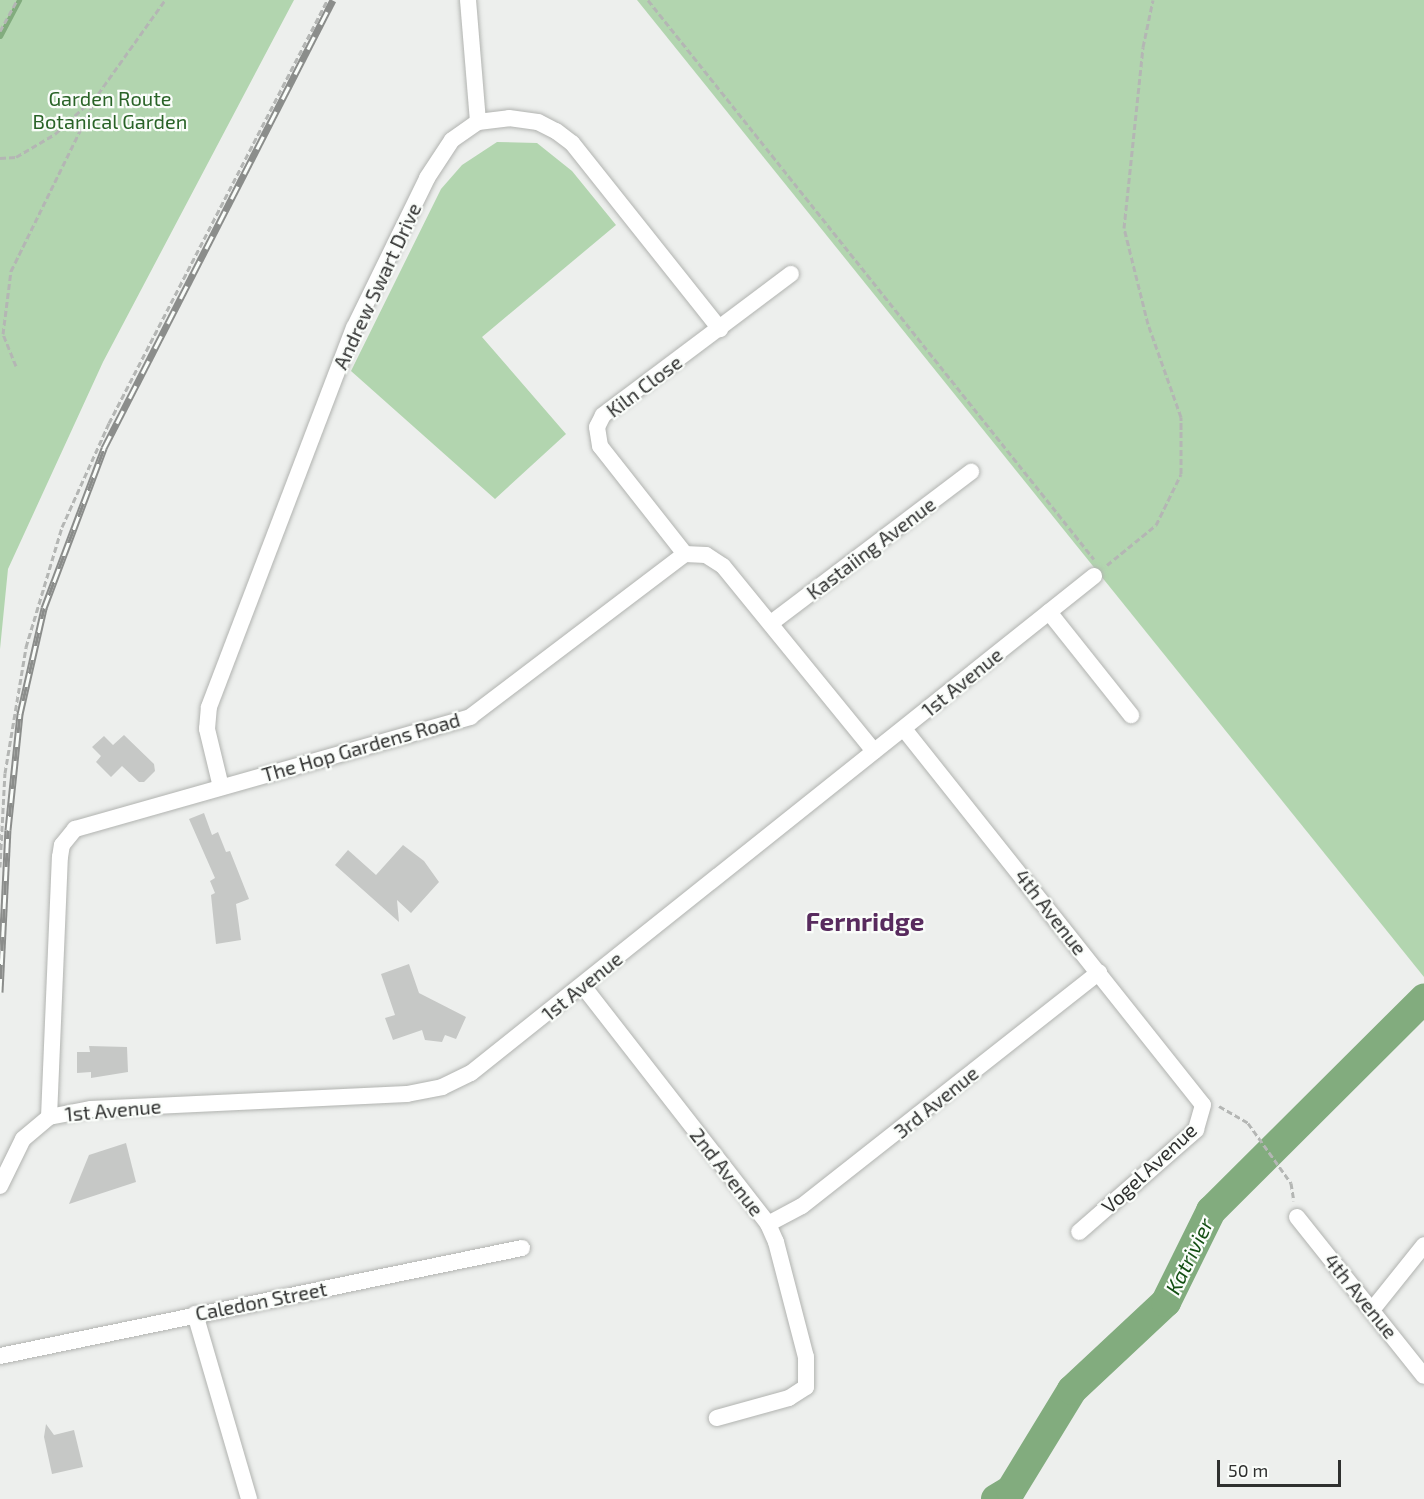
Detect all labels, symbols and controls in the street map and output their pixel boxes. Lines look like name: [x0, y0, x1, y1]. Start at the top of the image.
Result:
park label: Garden Route Botanical Garden: [32, 87, 188, 134]
street label: Andrew Swart Drive: [328, 199, 426, 373]
street label: Kiln Close: [601, 350, 687, 422]
street label: Kastaiing Avenue: [802, 492, 940, 604]
street label: 1st Avenue: [917, 642, 1007, 722]
street label: The Hop Gardens Road: [259, 707, 463, 787]
street label: 4th Avenue: [1010, 864, 1092, 960]
district label: Fernridge: [806, 905, 924, 937]
street label: 1st Avenue: [537, 946, 627, 1026]
street label: 3rd Avenue: [889, 1061, 983, 1143]
street label: 1st Avenue: [64, 1094, 162, 1126]
street label: Vogel Avenue: [1096, 1118, 1202, 1218]
street label: 2nd Avenue: [685, 1123, 769, 1221]
water label: Katrivier: [1160, 1214, 1218, 1298]
street label: 4th Avenue: [1319, 1248, 1403, 1344]
street label: Caledon Street: [193, 1276, 329, 1326]
scale bar: [1220, 1448, 1344, 1486]
text: 50 m: [1228, 1459, 1268, 1481]

